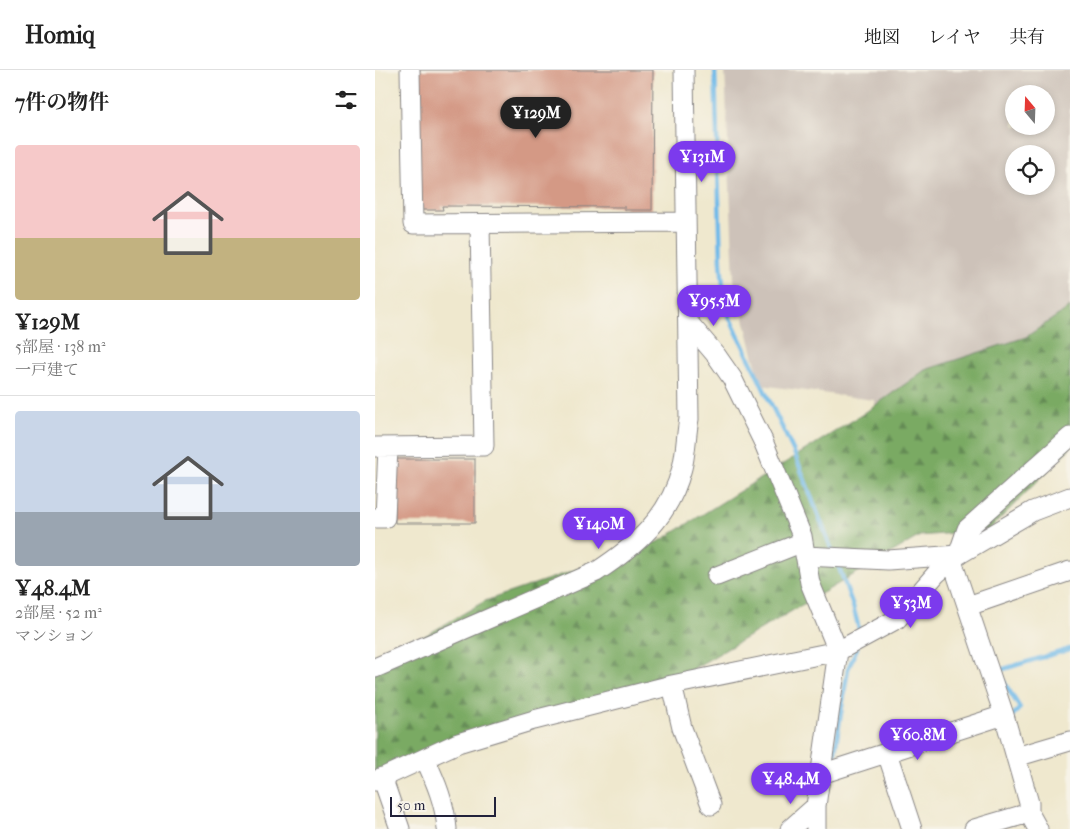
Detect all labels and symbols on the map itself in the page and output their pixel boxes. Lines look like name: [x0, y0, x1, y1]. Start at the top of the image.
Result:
north arrow: [1005, 85, 1055, 135]
pin: ¥129M: [501, 97, 571, 139]
pin: ¥131M: [667, 140, 737, 183]
pin: ¥95.5M: [673, 284, 755, 327]
pin: ¥140M: [564, 508, 634, 550]
pin: ¥53M: [881, 586, 941, 629]
pin: ¥60.8M: [877, 718, 959, 761]
pin: ¥48.4M: [750, 762, 832, 805]
scale bar: [390, 794, 496, 817]

